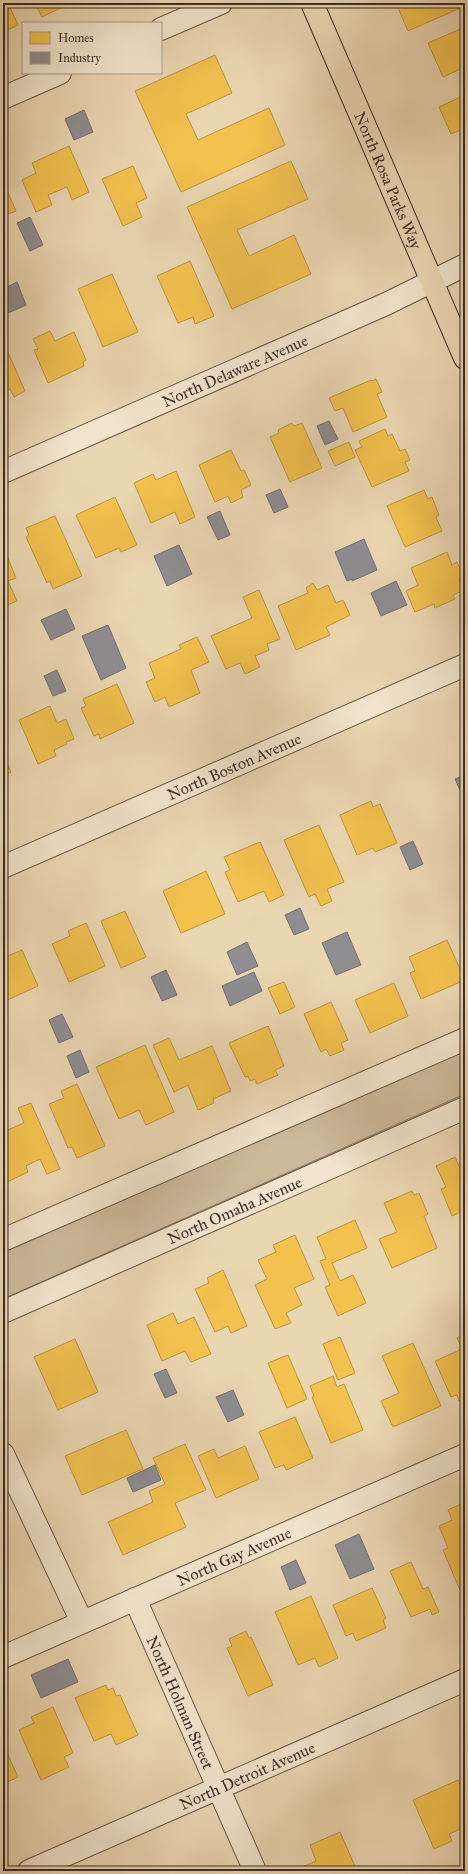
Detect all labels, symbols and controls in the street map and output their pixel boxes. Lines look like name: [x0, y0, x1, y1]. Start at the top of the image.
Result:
legend: [22, 22, 162, 74]
text: Homes: [58, 31, 94, 45]
text: Industry: [58, 51, 101, 65]
street label: North Rosa Parks Way: [350, 109, 427, 252]
street label: North Delaware Avenue: [159, 330, 311, 411]
street label: North Boston Avenue: [164, 728, 304, 804]
street label: North Omaha Avenue: [164, 1172, 305, 1248]
street label: North Gay Avenue: [174, 1523, 294, 1589]
street label: North Holman Street: [143, 1633, 218, 1772]
street label: North Detroit Avenue: [176, 1737, 318, 1814]

